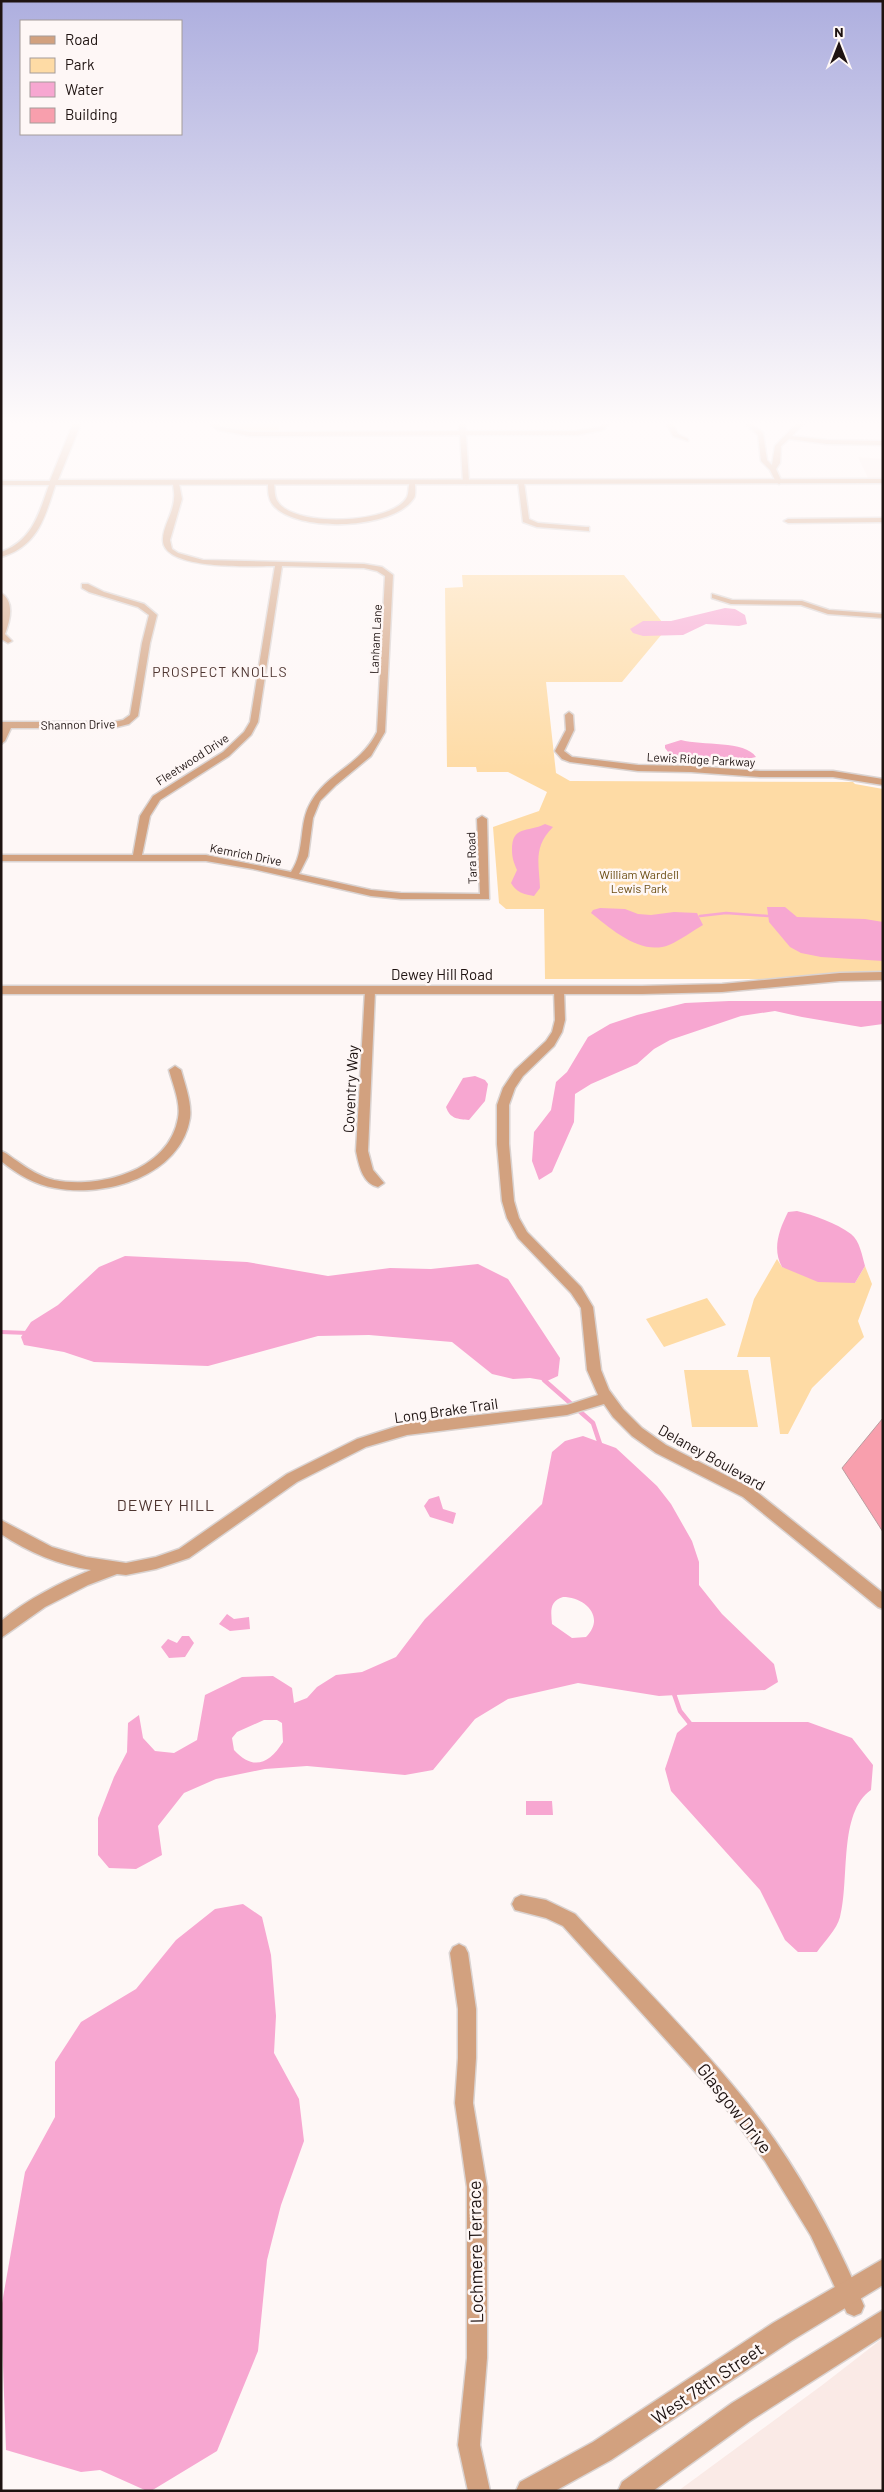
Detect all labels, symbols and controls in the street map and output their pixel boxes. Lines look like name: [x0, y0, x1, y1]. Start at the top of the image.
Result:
legend: [20, 20, 182, 135]
north arrow: [814, 20, 864, 70]
text: N: [834, 23, 844, 40]
text: Road: [65, 30, 98, 48]
text: Park: [65, 55, 95, 73]
text: Water: [65, 80, 104, 98]
text: Building: [65, 105, 118, 123]
street label: Lanham Lane: [366, 604, 384, 674]
district label: PROSPECT KNOLLS: [152, 663, 288, 680]
street label: Shannon Drive: [41, 716, 115, 732]
street label: Fleetwood Drive: [153, 730, 231, 788]
street label: Lewis Ridge Parkway: [646, 749, 756, 769]
street label: Tara Road: [463, 832, 479, 884]
street label: Kemrich Drive: [209, 840, 283, 868]
park label: William Wardell Lewis Park: [599, 867, 679, 895]
street label: Dewey Hill Road: [391, 965, 493, 983]
street label: Coventry Way: [339, 1044, 361, 1133]
street label: Long Brake Trail: [393, 1394, 499, 1426]
street label: Delaney Boulevard: [656, 1420, 768, 1494]
district label: DEWEY HILL: [117, 1495, 215, 1514]
street label: Glasgow Drive: [693, 2058, 777, 2158]
street label: Lochmere Terrace: [463, 2180, 487, 2324]
street label: West 78th Street: [647, 2338, 767, 2428]

